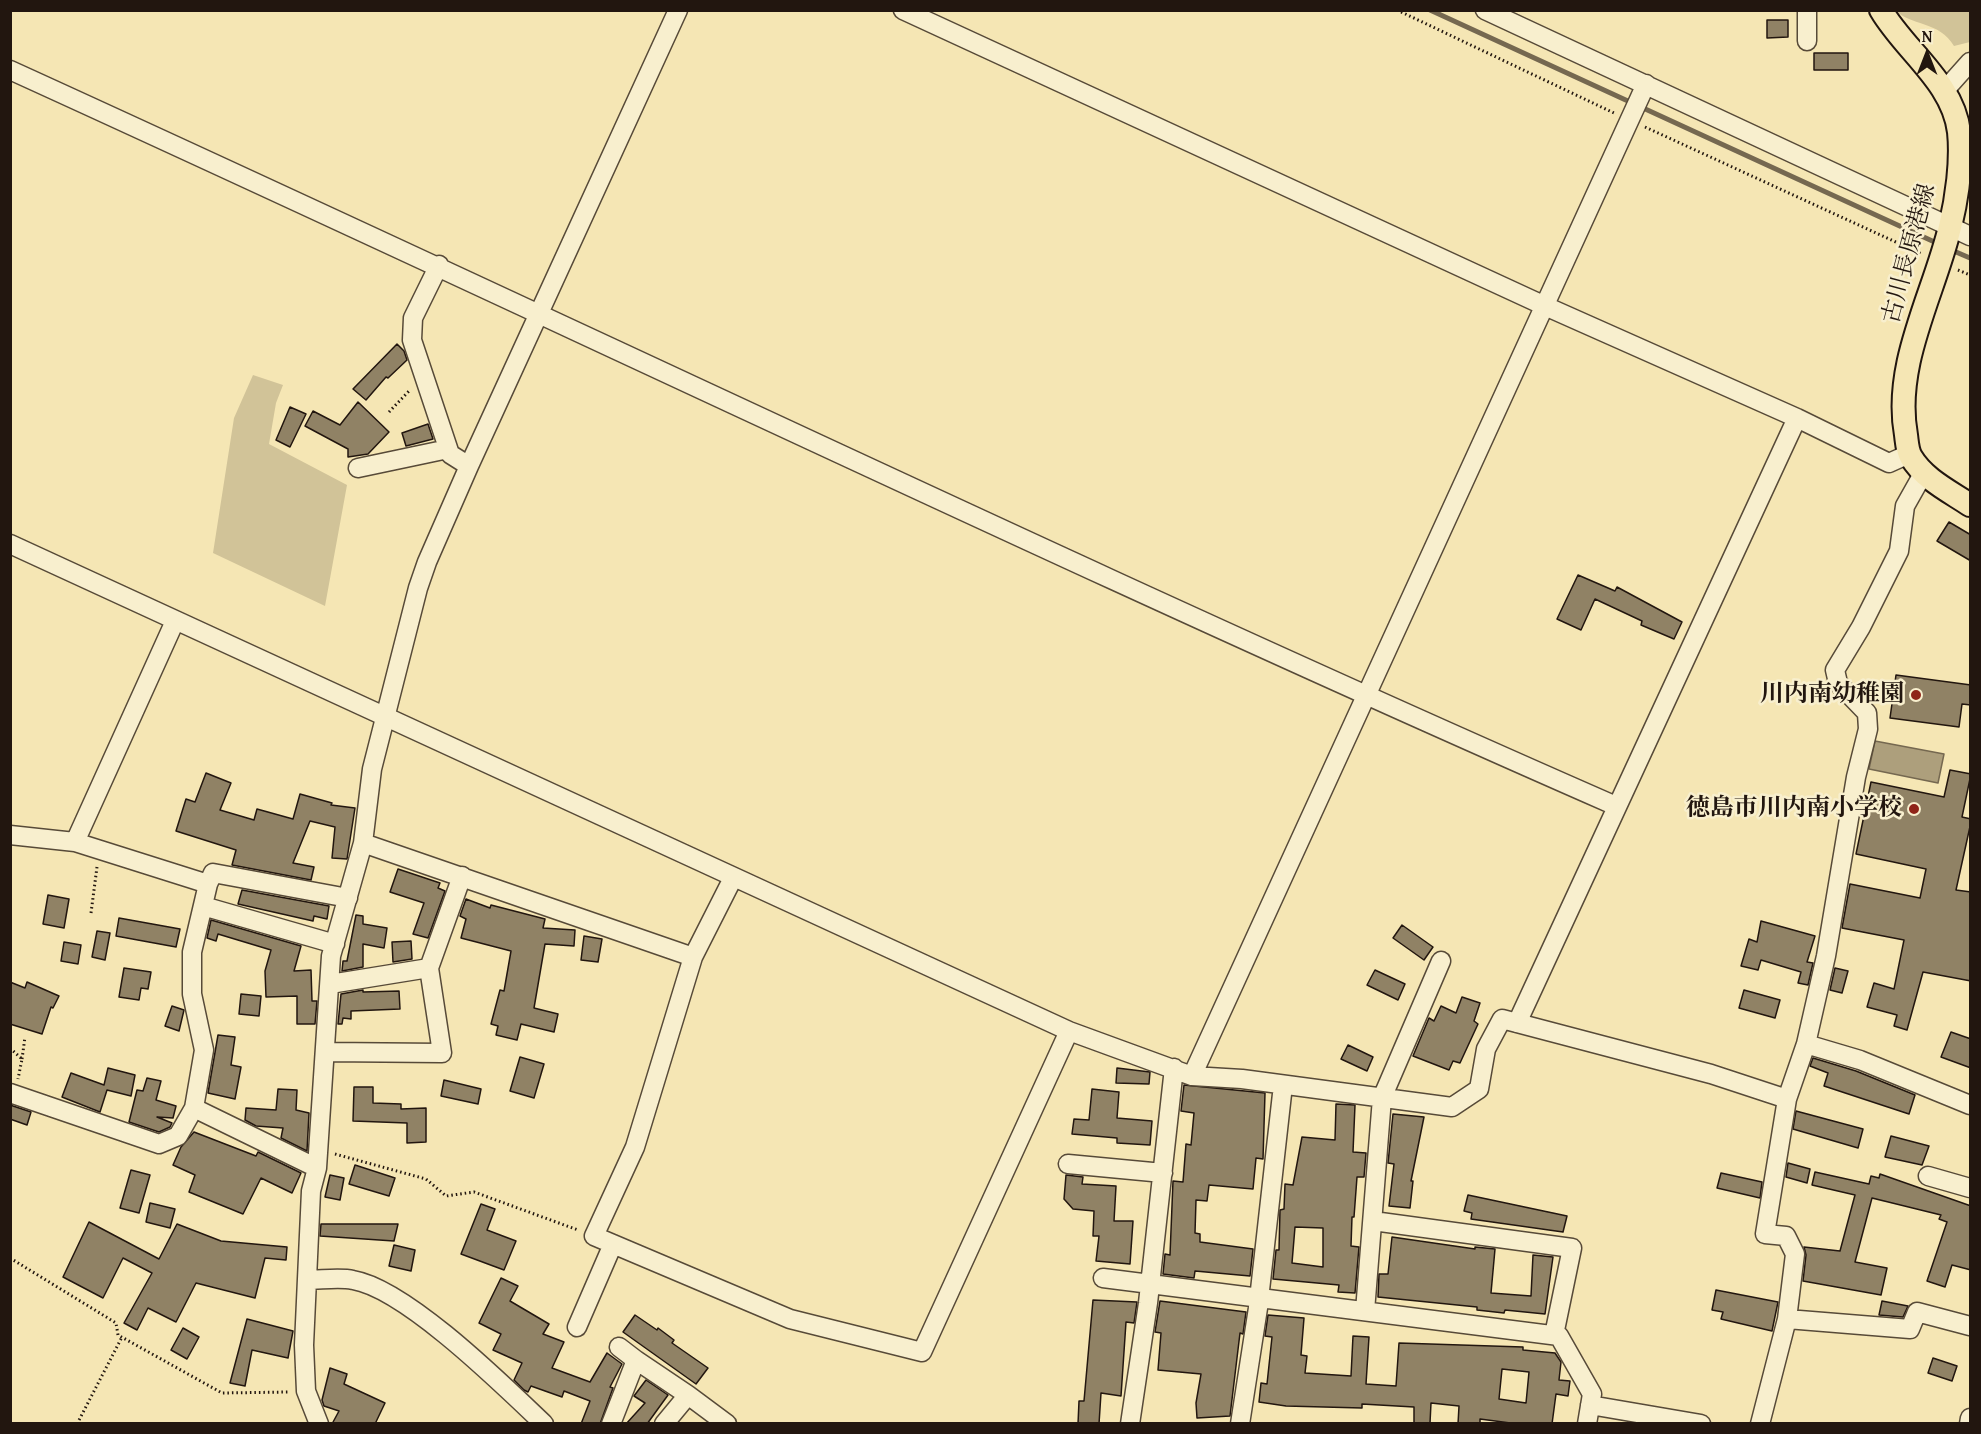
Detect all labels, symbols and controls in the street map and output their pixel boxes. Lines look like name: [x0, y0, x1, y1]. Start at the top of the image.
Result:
north arrow: [1897, 24, 1957, 84]
text: N: [1922, 24, 1932, 48]
street label: 古川長原港線: [1877, 181, 1943, 327]
place label: 川内南幼稚園: [1760, 681, 1904, 709]
marker: 川内南幼稚園: [1909, 688, 1923, 702]
place label: 徳島市川内南小学校: [1686, 795, 1902, 823]
marker: 徳島市川内南小学校: [1907, 802, 1921, 816]

